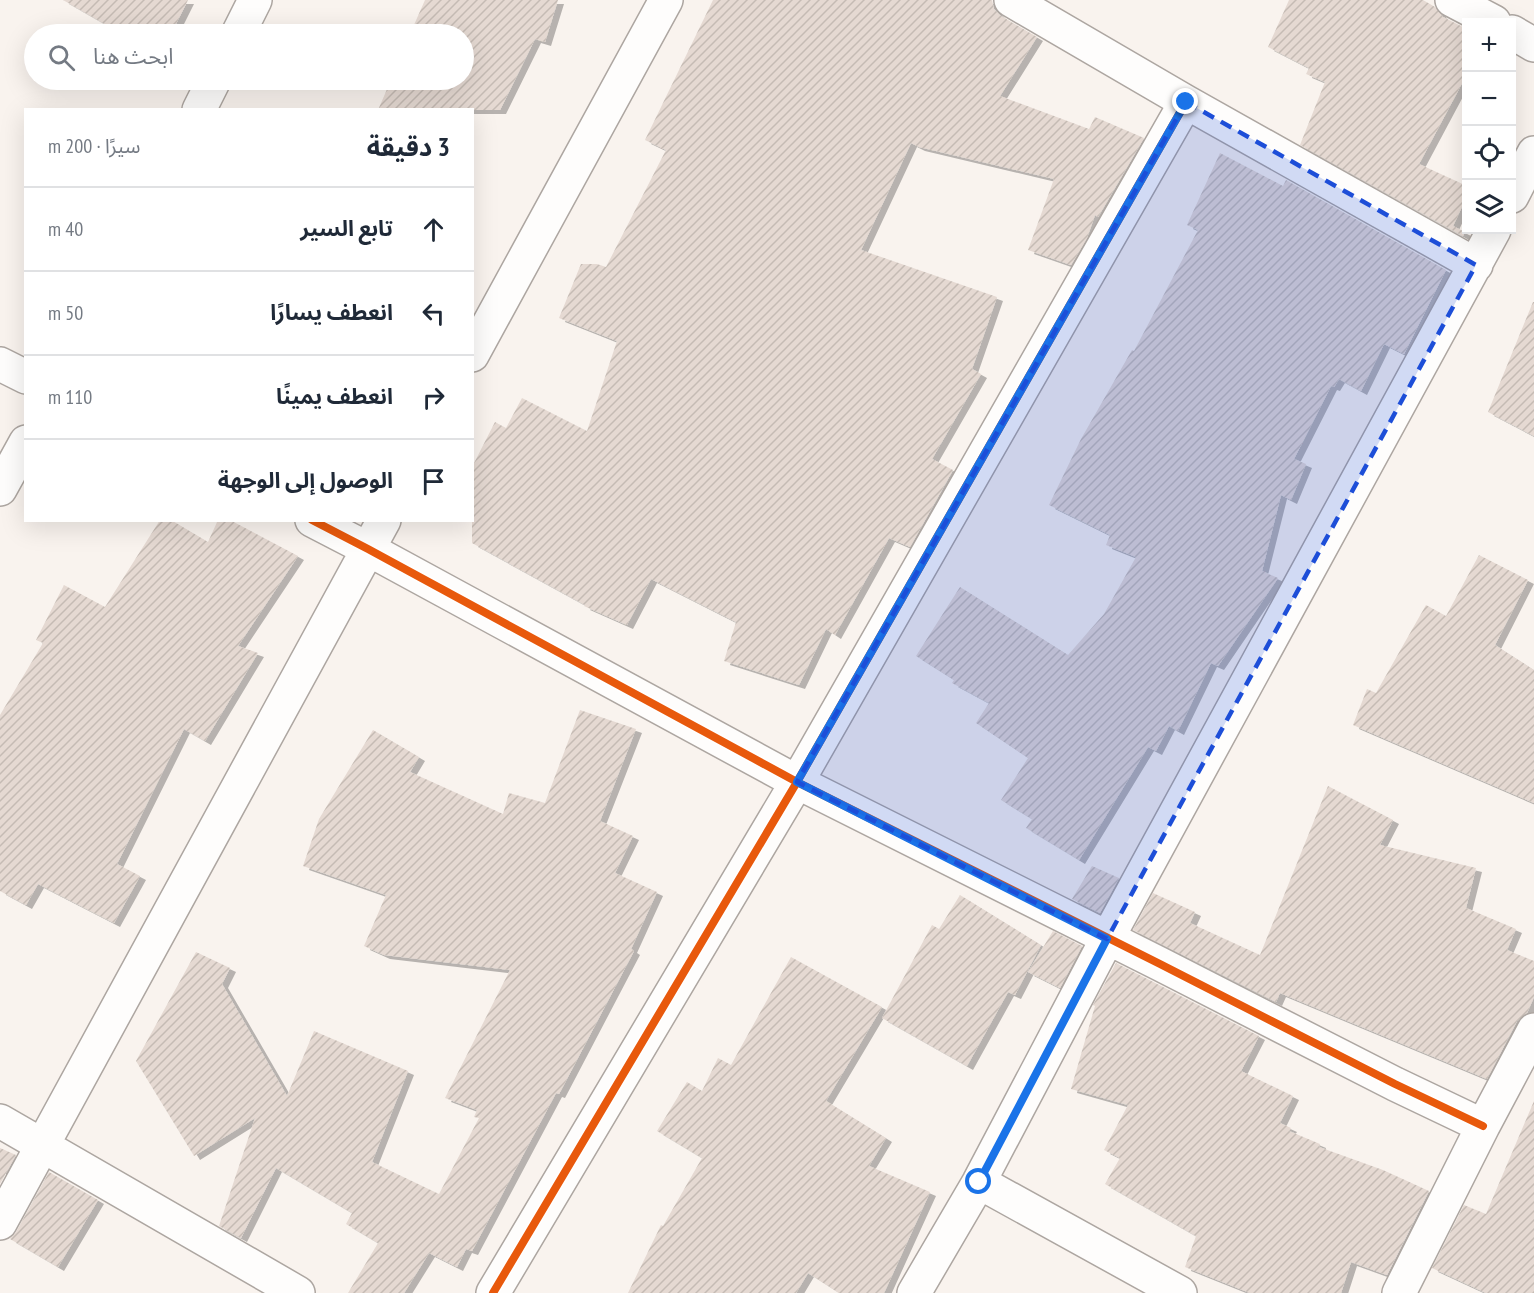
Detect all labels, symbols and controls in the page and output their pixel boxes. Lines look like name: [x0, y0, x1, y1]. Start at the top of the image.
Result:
map controls: [1462, 18, 1516, 234]
button: +: [1462, 18, 1516, 72]
search box: [24, 24, 474, 90]
icon: search: [45, 41, 78, 74]
text: ابحث هنا: [93, 42, 173, 70]
button: −: [1462, 72, 1516, 126]
route end: [1172, 88, 1198, 114]
button: locate: [1462, 126, 1516, 180]
text: 3 دقيقة: [367, 130, 450, 163]
text: سيرًا · 200 m: [48, 133, 140, 159]
button: layers: [1462, 180, 1516, 234]
icon: ahead: [417, 213, 450, 246]
text: تابع السير: [300, 214, 393, 242]
text: 40 m: [48, 216, 83, 242]
icon: left: [417, 297, 450, 330]
text: انعطف يسارًا: [270, 298, 393, 326]
text: 50 m: [48, 300, 83, 326]
icon: right: [417, 381, 450, 414]
text: انعطف يمينًا: [276, 382, 393, 410]
text: 110 m: [48, 384, 92, 410]
icon: arrive: [417, 465, 450, 498]
text: الوصول إلى الوجهة: [218, 466, 393, 494]
route start: [965, 1168, 991, 1194]

